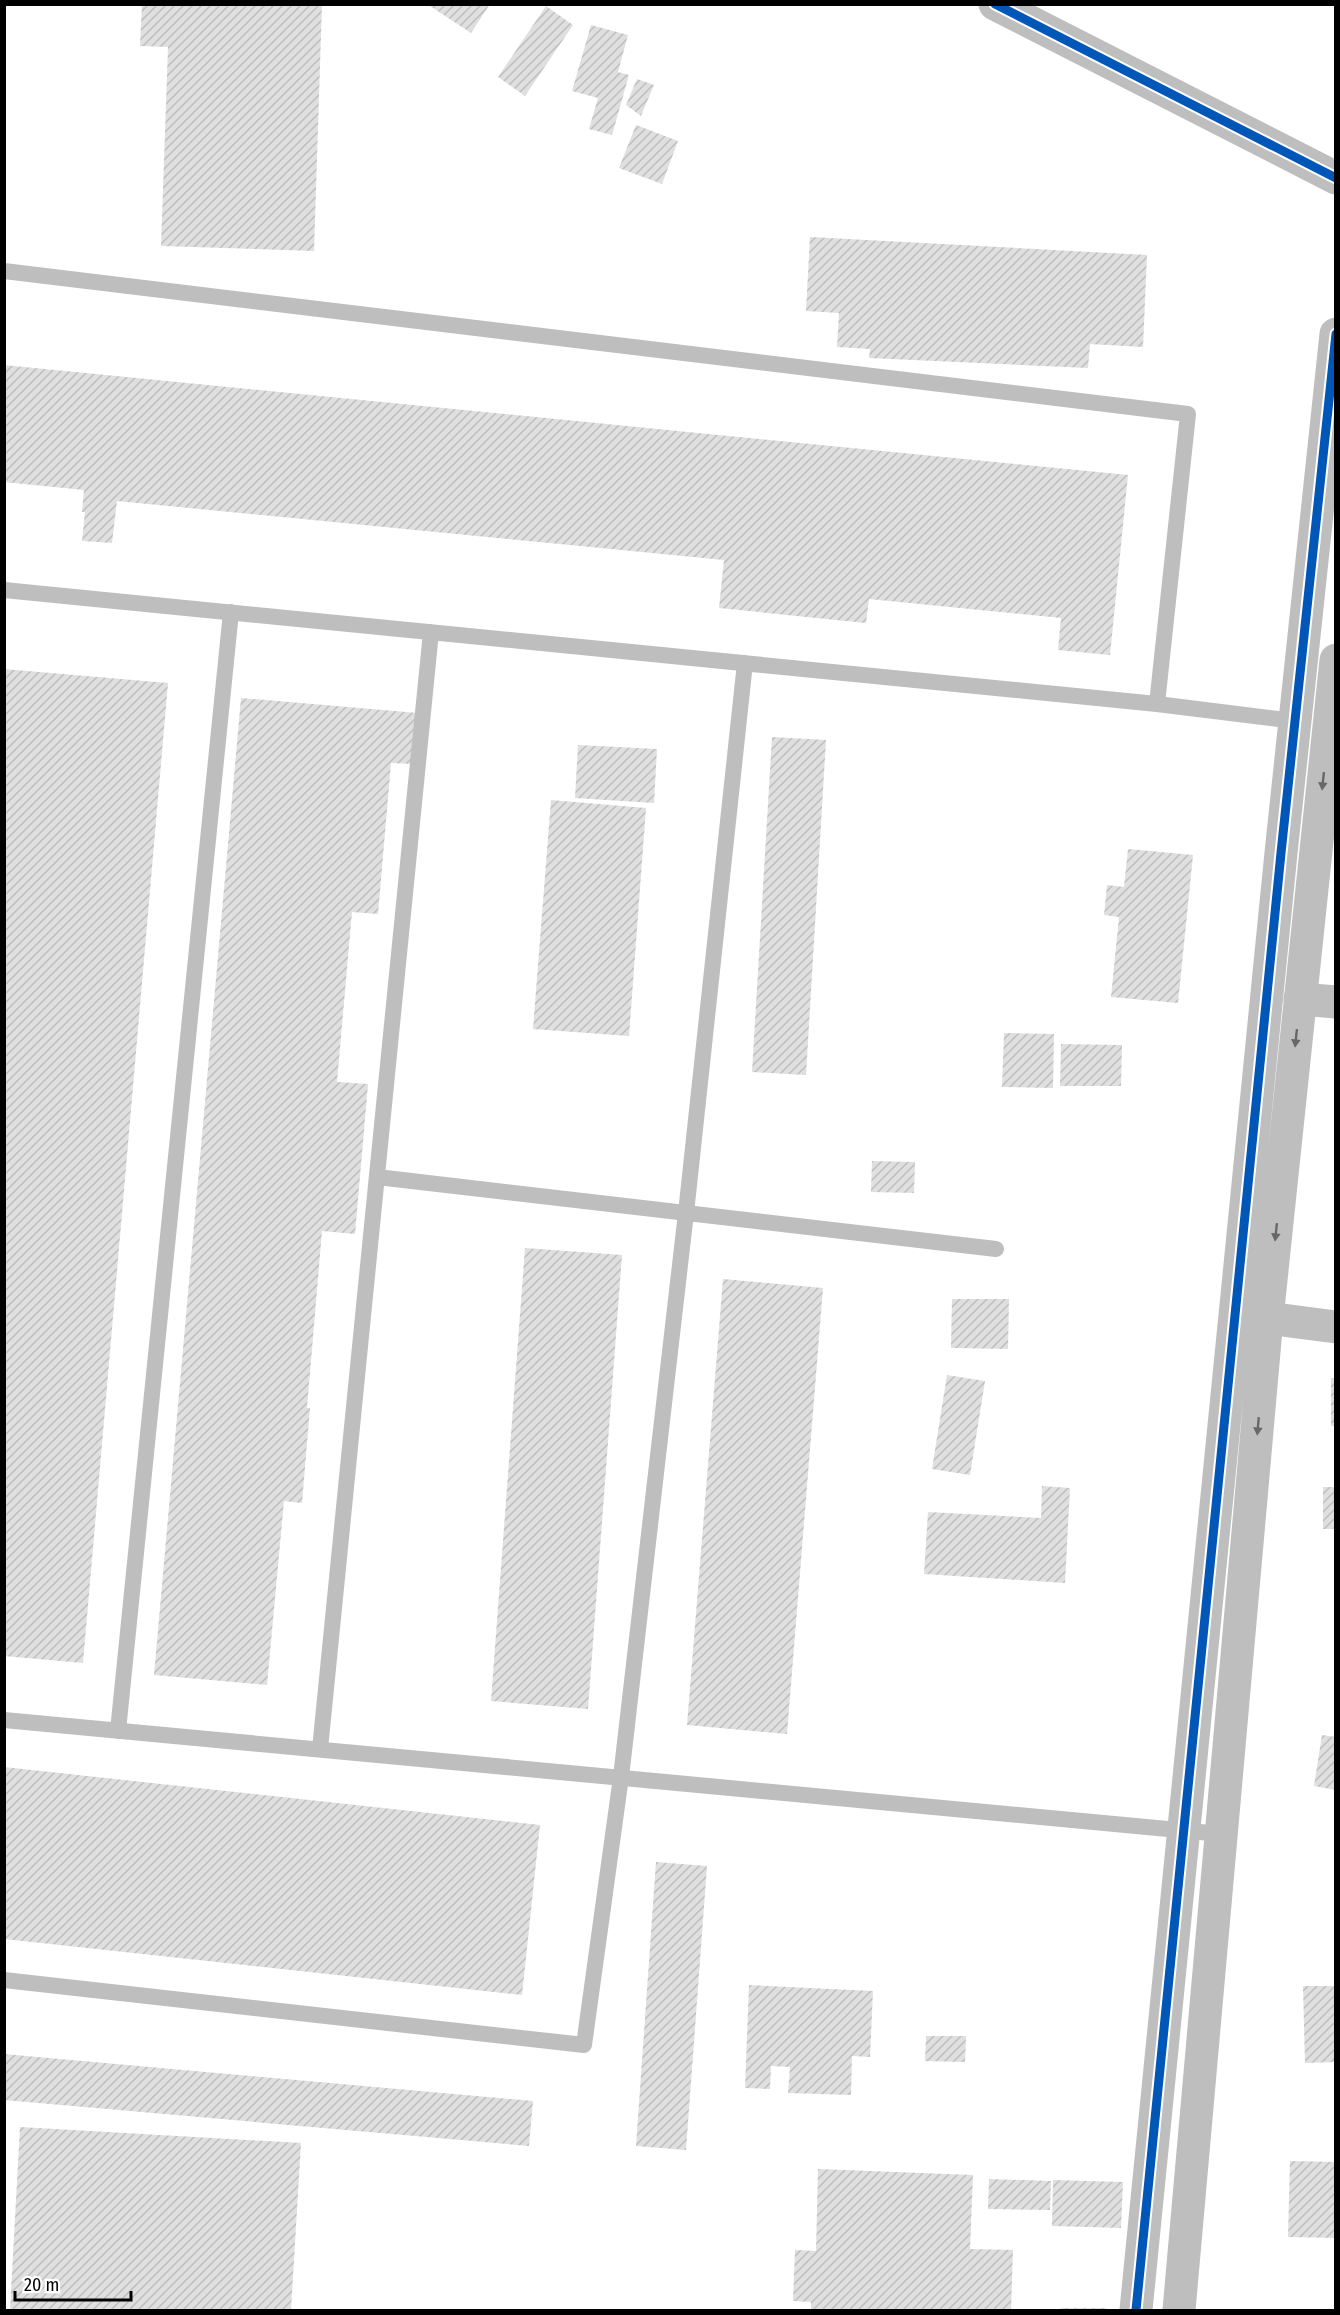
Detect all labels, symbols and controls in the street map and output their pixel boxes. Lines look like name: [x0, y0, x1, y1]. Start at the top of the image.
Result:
one-way arrow: [1318, 772, 1328, 791]
one-way arrow: [1291, 1028, 1301, 1047]
one-way arrow: [1271, 1222, 1281, 1241]
one-way arrow: [1253, 1416, 1263, 1435]
scale bar: [15, 2264, 130, 2302]
text: 20 m: [24, 2274, 59, 2296]

